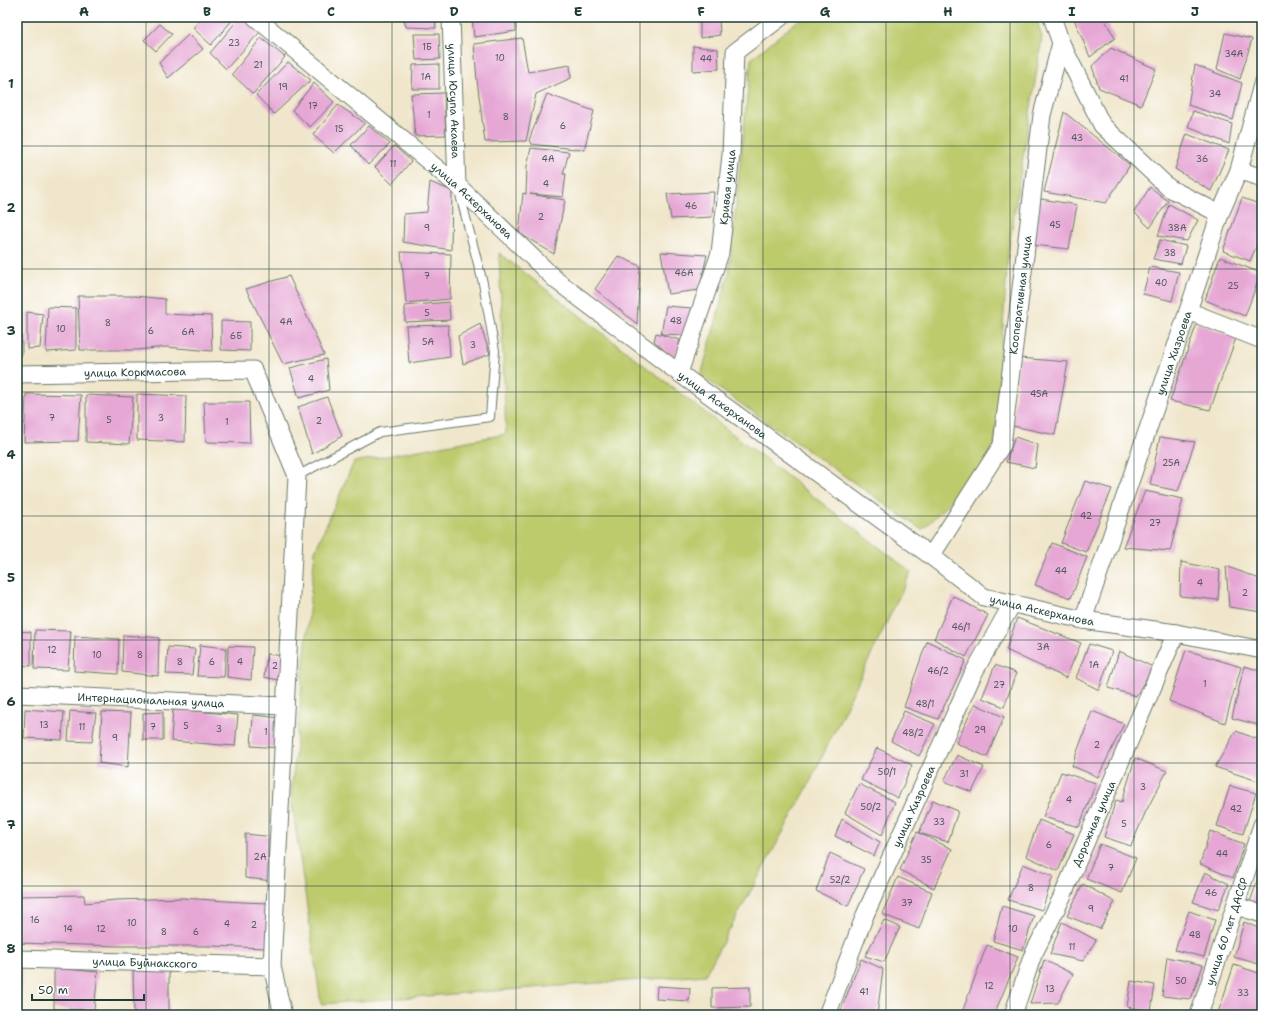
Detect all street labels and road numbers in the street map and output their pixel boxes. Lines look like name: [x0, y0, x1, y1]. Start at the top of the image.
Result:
street label: улица Юсупа Акаева: [444, 43, 463, 159]
street label: Кривая улица: [716, 149, 739, 226]
street label: улица Аскерханова: [427, 159, 516, 243]
street label: Кооперативная улица: [1006, 234, 1035, 355]
street label: улица Хизроева: [1153, 309, 1196, 397]
street label: улица Коркмасова: [84, 364, 186, 381]
street label: улица Аскерханова: [675, 368, 770, 443]
street label: улица Аскерханова: [988, 592, 1095, 629]
street label: Интернациональная улица: [77, 690, 225, 711]
street label: улица Хизроева: [889, 763, 939, 850]
street label: Дорожная улица: [1069, 778, 1119, 869]
street label: улица 60 лет ДАССР: [1202, 876, 1252, 988]
street label: улица Буйнакского: [92, 954, 198, 972]

